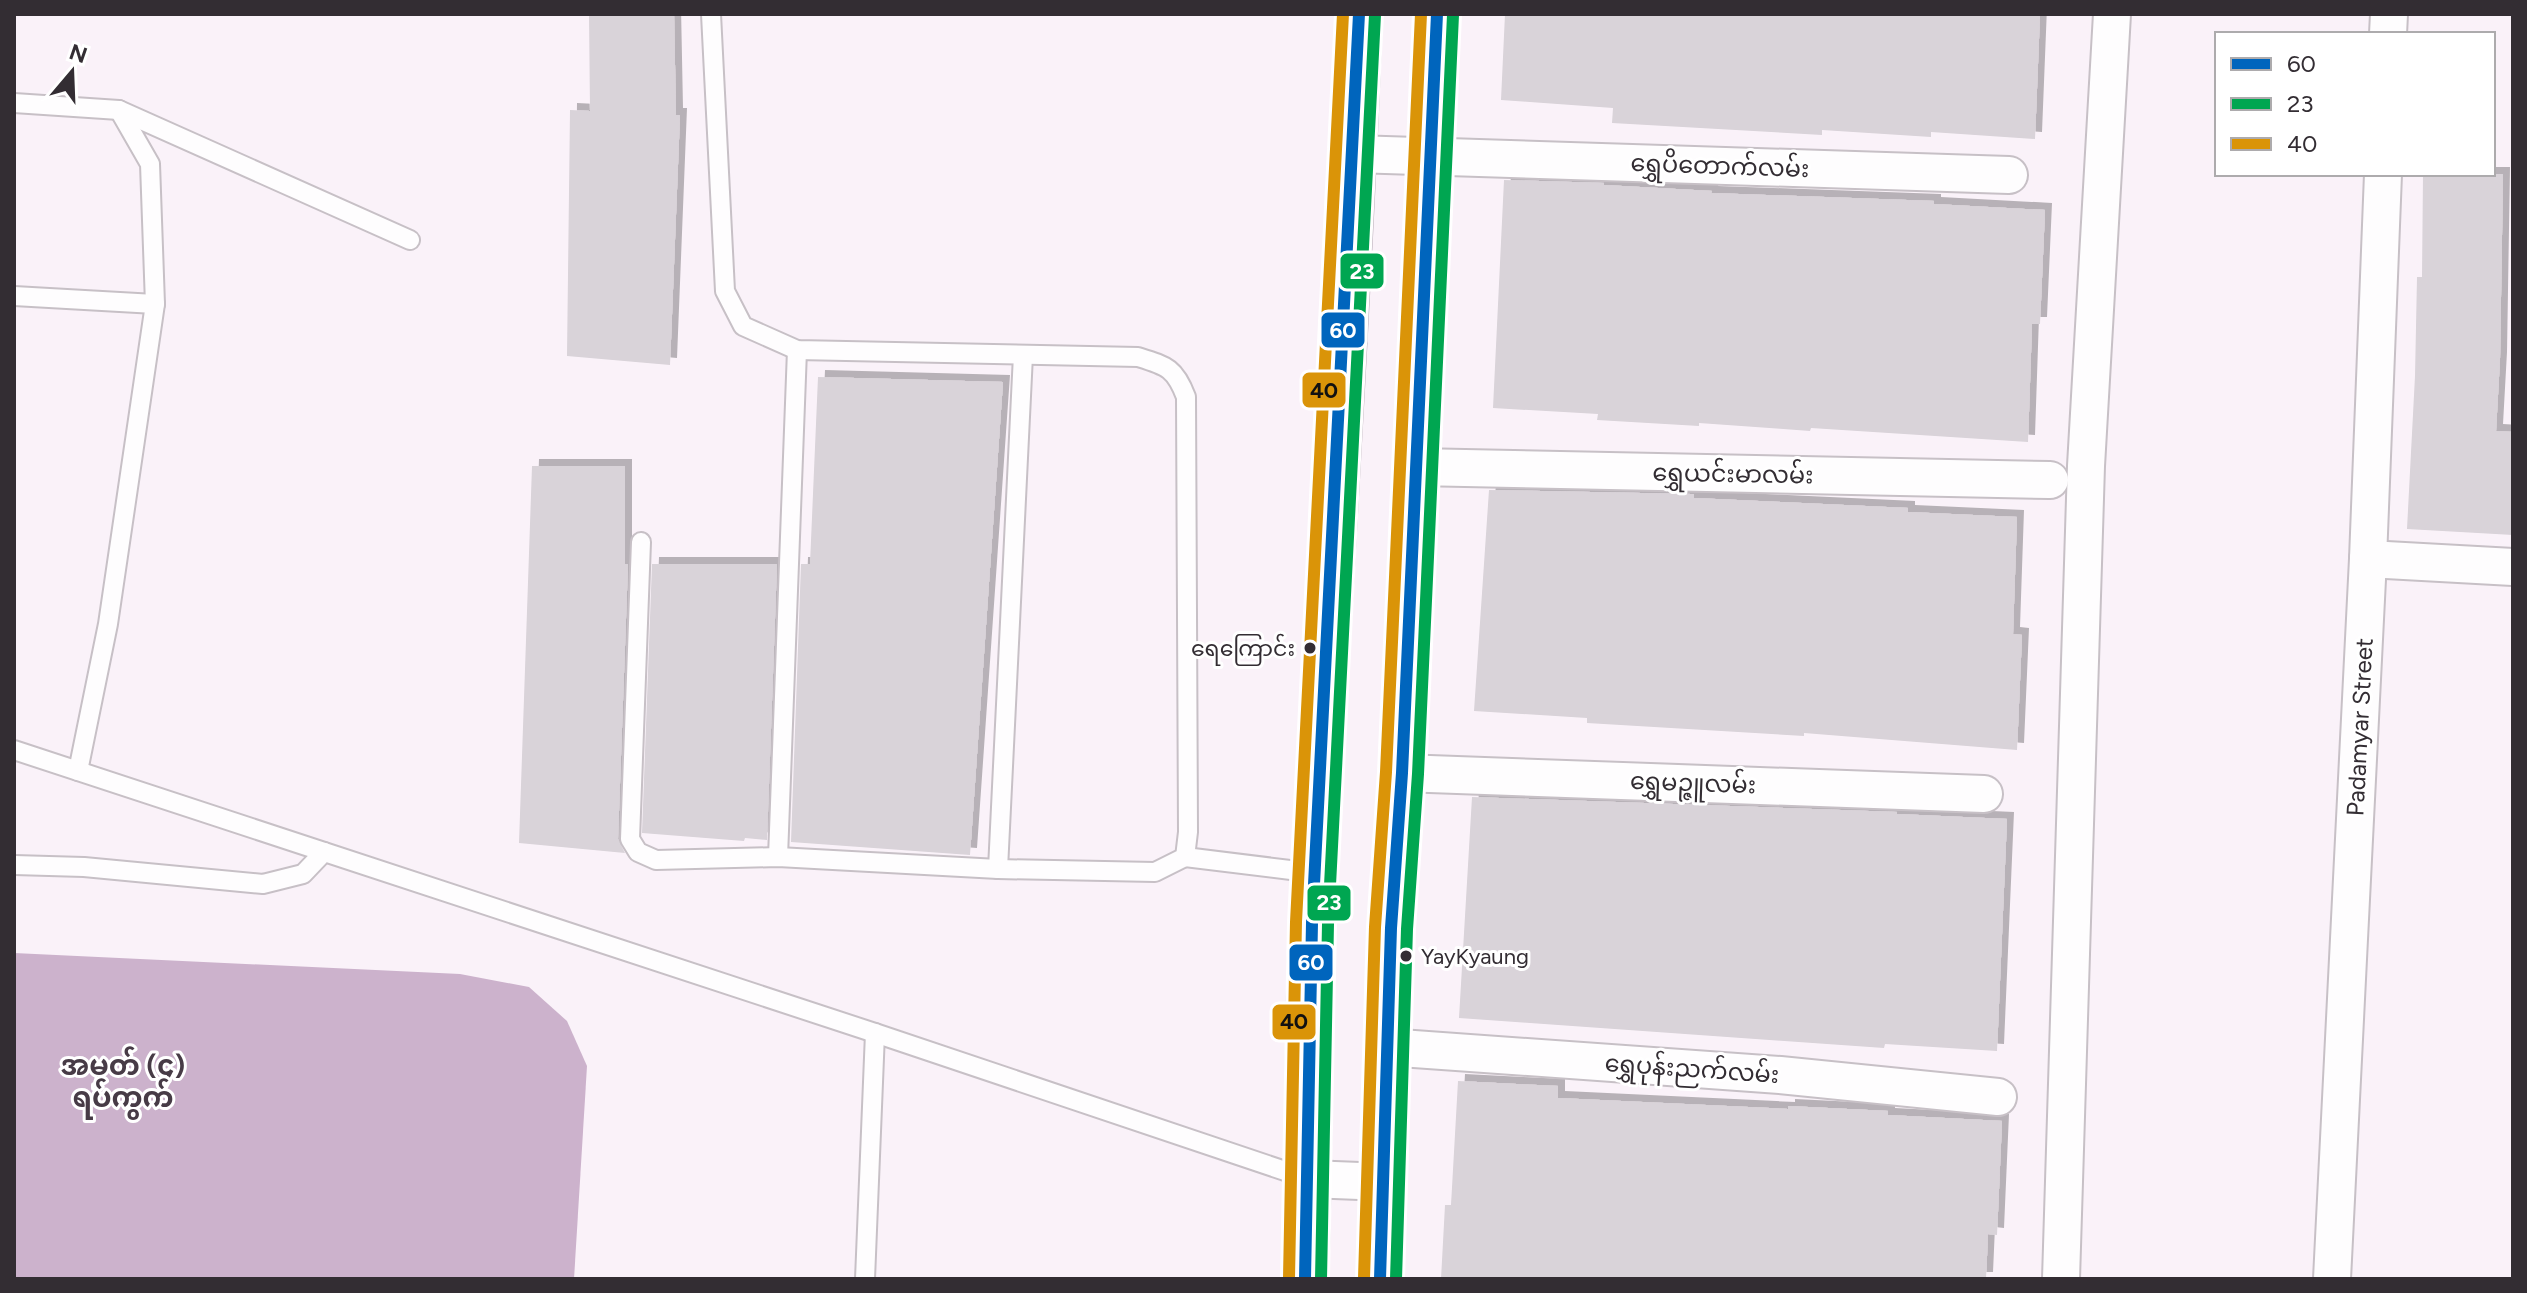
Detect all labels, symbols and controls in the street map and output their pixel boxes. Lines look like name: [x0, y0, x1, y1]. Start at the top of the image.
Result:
north arrow: [32, 32, 112, 112]
legend: [2215, 32, 2495, 176]
text: N: [66, 38, 91, 69]
text: 60: [2287, 49, 2316, 78]
text: 23: [2287, 89, 2313, 118]
text: 40: [2287, 129, 2317, 158]
street label: ရွှေပိတောက်လမ်း: [1630, 147, 1810, 188]
line badge: 23: [1339, 252, 1385, 290]
text: 23: [1350, 258, 1374, 285]
line badge: 60: [1320, 311, 1366, 349]
text: 60: [1329, 317, 1357, 344]
line badge: 40: [1301, 371, 1347, 409]
text: 40: [1310, 377, 1338, 404]
street label: ရွှေယင်းမာလမ်း: [1652, 457, 1814, 494]
place label: ရေကြောင်း: [1191, 633, 1295, 666]
street label: Padamyar Street: [2340, 637, 2379, 817]
marker: ရေကြောင်း: [1302, 640, 1318, 656]
street label: ရွှေမဉ္ဇူလမ်း: [1629, 765, 1757, 804]
line badge: 23: [1306, 884, 1352, 922]
text: 23: [1317, 889, 1341, 916]
line badge: 60: [1288, 943, 1334, 982]
place label: YayKyaung: [1421, 943, 1529, 970]
marker: YayKyaung: [1398, 948, 1414, 964]
text: 60: [1297, 949, 1325, 976]
line badge: 40: [1271, 1003, 1317, 1041]
text: 40: [1280, 1008, 1308, 1035]
district label: အမှတ် (၄) ရပ်ကွက်: [61, 1046, 185, 1120]
street label: ရွှေပုန်းညက်လမ်း: [1604, 1047, 1780, 1094]

